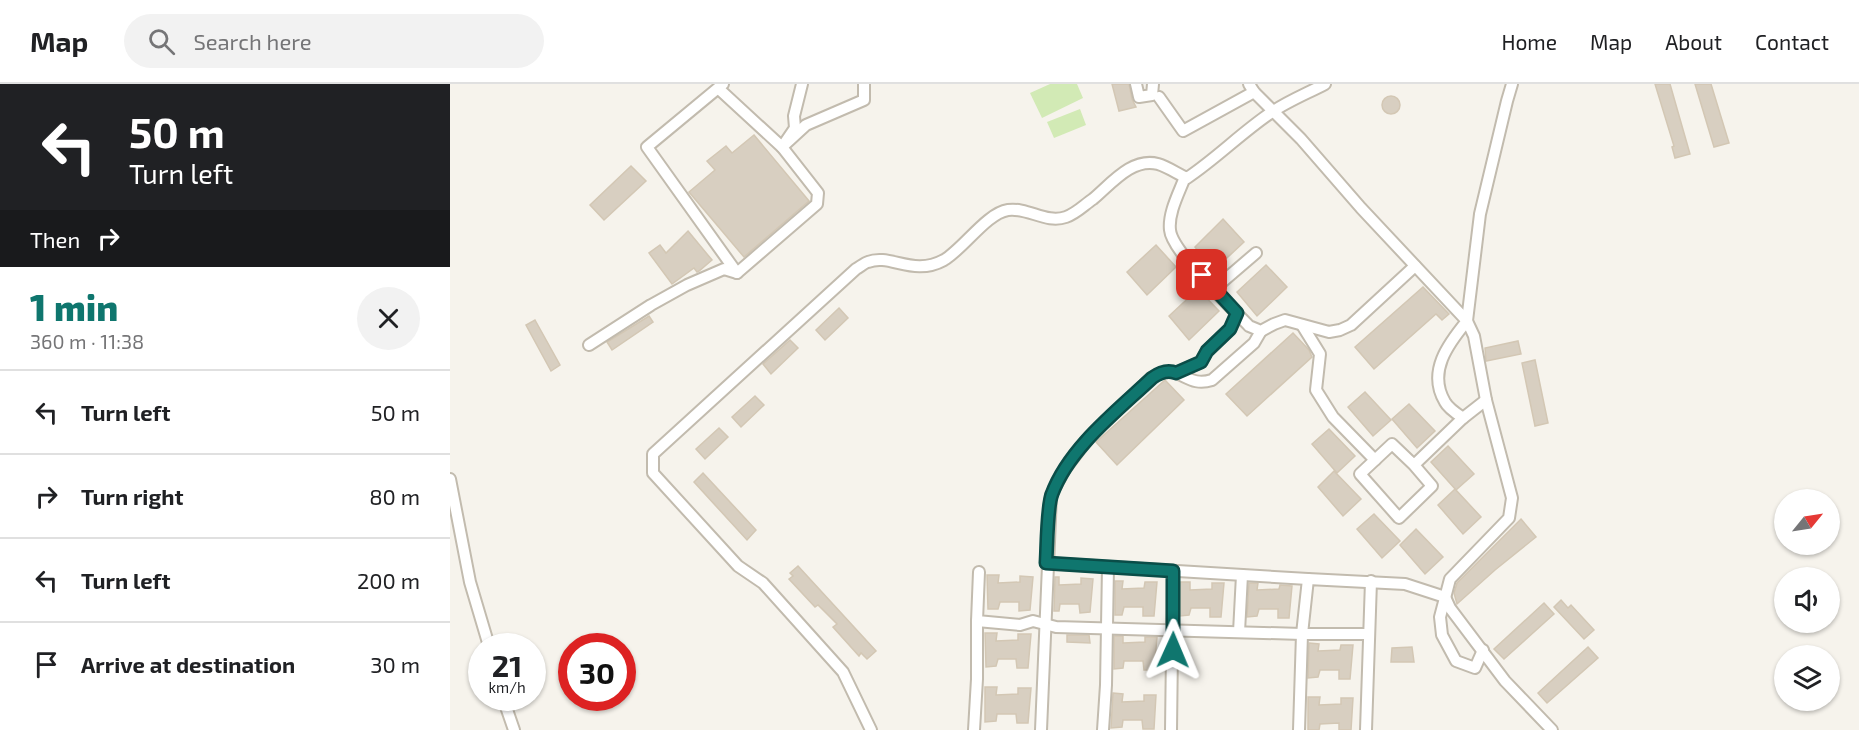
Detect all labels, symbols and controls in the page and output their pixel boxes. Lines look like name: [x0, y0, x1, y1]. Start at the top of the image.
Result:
search box: [124, 14, 544, 68]
text: Map: [30, 24, 88, 58]
icon: search: [145, 25, 178, 58]
text: Search here: [193, 28, 312, 54]
text: Home: [1501, 29, 1557, 54]
text: Map: [1590, 29, 1632, 54]
text: About: [1665, 29, 1722, 54]
text: Contact: [1755, 29, 1829, 54]
text: 50 m: [129, 106, 225, 156]
icon: left: [30, 108, 108, 186]
text: Turn left: [129, 157, 233, 189]
icon: right: [92, 222, 125, 255]
text: Then: [30, 226, 80, 252]
pin: [1176, 249, 1227, 300]
icon: arrive: [1185, 258, 1218, 291]
text: 1 min: [30, 285, 118, 328]
button: close: [357, 287, 420, 350]
text: 360 m · 11:38: [30, 329, 144, 353]
icon: left: [30, 396, 63, 429]
text: Turn left: [81, 399, 170, 425]
text: 50 m: [371, 399, 420, 425]
icon: right: [30, 480, 63, 513]
text: Turn right: [81, 483, 183, 509]
text: 80 m: [369, 483, 420, 509]
north arrow: [1774, 489, 1840, 555]
map controls: [1774, 489, 1840, 711]
icon: left: [30, 564, 63, 597]
text: Turn left: [81, 567, 170, 593]
text: 200 m: [357, 567, 420, 593]
button: sound: [1774, 567, 1840, 633]
position arrow: [1141, 618, 1205, 682]
speed limit sign: 30: [558, 633, 636, 711]
button: layers: [1774, 645, 1840, 711]
text: 21: [492, 647, 522, 683]
icon: arrive: [30, 648, 63, 681]
text: Arrive at destination: [81, 651, 295, 677]
text: 30 m: [370, 651, 420, 677]
text: km/h: [488, 678, 526, 696]

